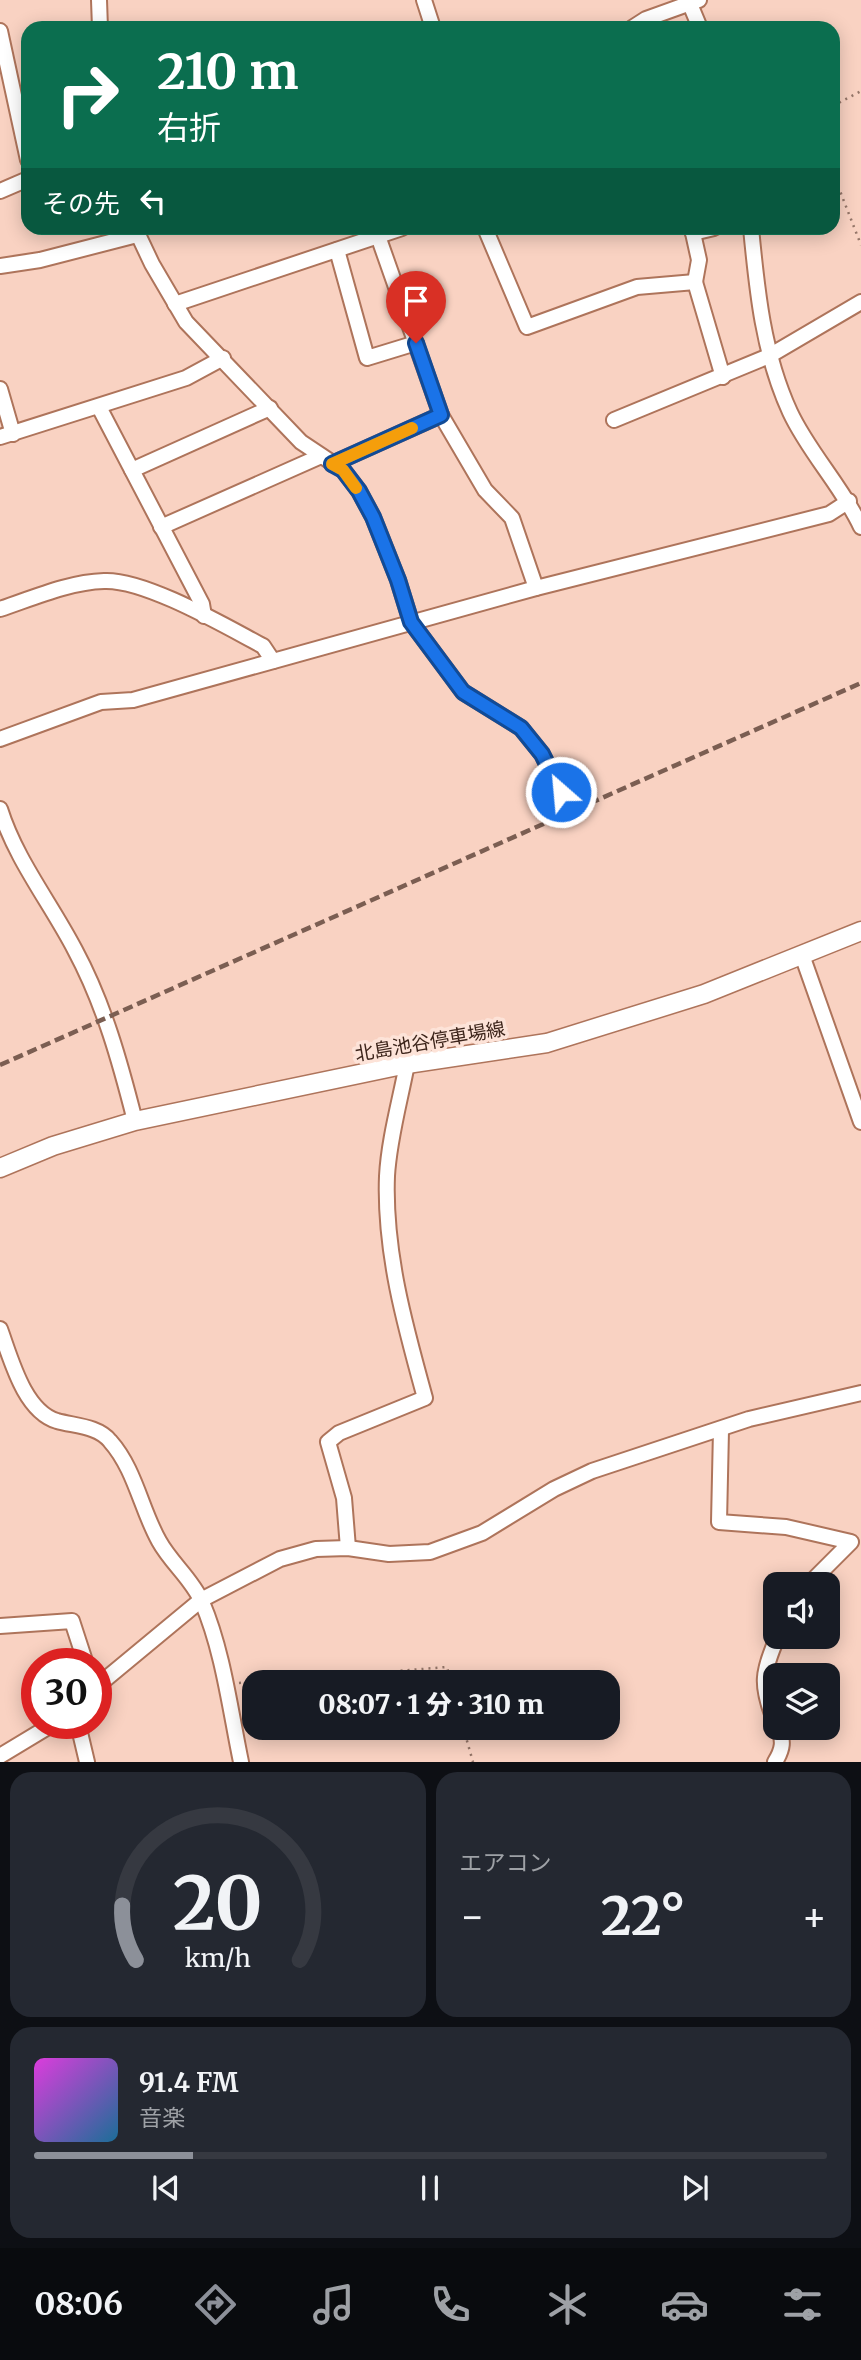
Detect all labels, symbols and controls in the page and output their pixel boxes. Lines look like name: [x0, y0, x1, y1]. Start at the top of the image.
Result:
text: 210 m: [157, 41, 298, 102]
icon: right: [42, 49, 133, 140]
text: 右折: [157, 108, 221, 148]
icon: left: [134, 182, 172, 220]
text: その先: [42, 187, 120, 220]
pin: [386, 271, 446, 343]
icon: arrive: [397, 282, 435, 320]
position arrow: [524, 755, 598, 829]
street label: 北島池谷停車場線: [353, 1016, 507, 1066]
map controls: [763, 1572, 840, 1740]
button: sound: [763, 1572, 840, 1649]
speed limit sign: 30: [21, 1648, 112, 1739]
button: layers: [763, 1663, 840, 1740]
text: 08:07 · 1 分 · 310 m: [318, 1688, 544, 1721]
text: エアコン: [460, 1848, 552, 1877]
text: 20: [173, 1859, 263, 1951]
text: 22°: [601, 1884, 686, 1949]
text: −: [460, 1893, 485, 1940]
text: +: [802, 1893, 827, 1940]
text: km/h: [185, 1942, 251, 1974]
text: 91.4 FM: [139, 2066, 238, 2099]
text: 音楽: [139, 2103, 185, 2132]
icon: previous: [147, 2169, 185, 2207]
icon: pause: [411, 2169, 449, 2207]
icon: next: [676, 2169, 714, 2207]
icon: directions: [191, 2280, 240, 2329]
icon: music: [309, 2280, 358, 2329]
icon: phone: [426, 2280, 475, 2329]
icon: climate: [543, 2280, 592, 2329]
icon: car: [660, 2280, 709, 2329]
icon: filters: [778, 2280, 827, 2329]
text: 08:06: [34, 2284, 123, 2324]

